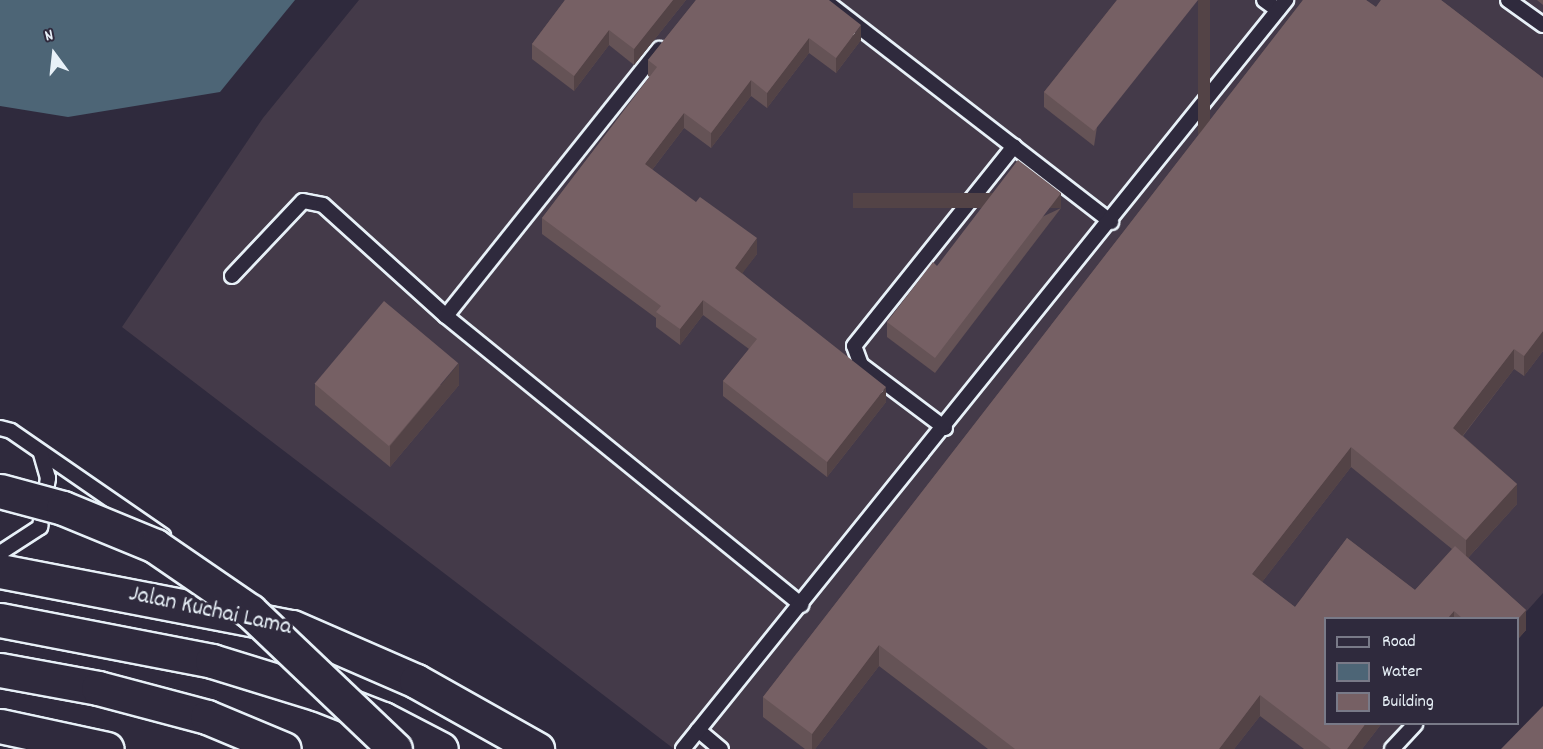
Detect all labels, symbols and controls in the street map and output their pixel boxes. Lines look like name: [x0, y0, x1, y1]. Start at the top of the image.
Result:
north arrow: [24, 24, 84, 84]
text: N: [42, 24, 56, 48]
street label: Jalan Kuchai Lama: [126, 581, 294, 643]
legend: [1324, 617, 1519, 725]
text: Road: [1382, 630, 1416, 655]
text: Water: [1382, 660, 1422, 685]
text: Building: [1382, 690, 1434, 715]

